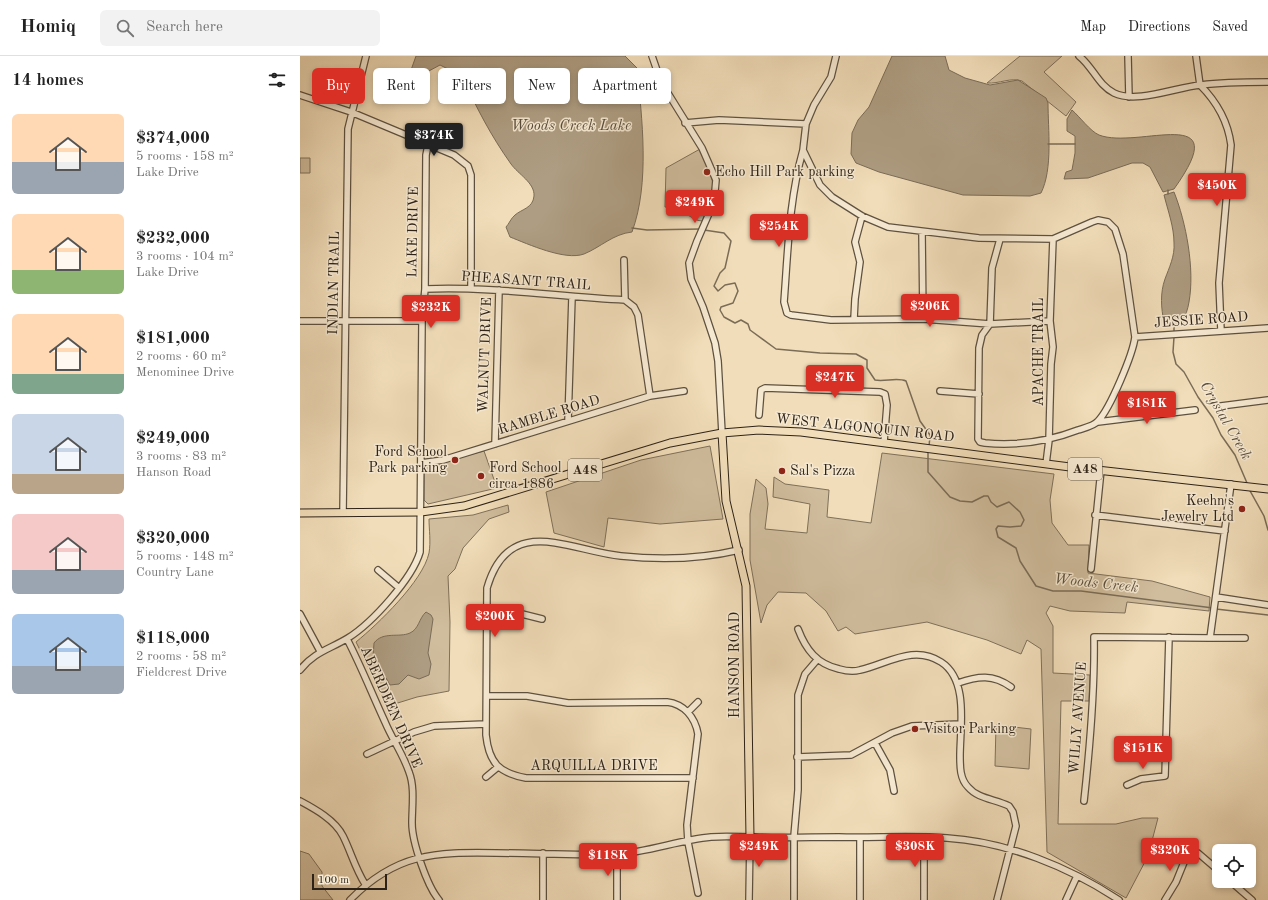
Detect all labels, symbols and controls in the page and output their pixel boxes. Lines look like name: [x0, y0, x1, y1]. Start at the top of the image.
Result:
search box: [100, 10, 380, 46]
icon: search: [114, 17, 136, 39]
text: Homiq: [20, 18, 76, 37]
text: Search here: [146, 20, 223, 35]
text: Map: [1080, 20, 1106, 34]
text: Directions: [1128, 20, 1190, 34]
text: Saved: [1212, 20, 1248, 34]
chip: Buy: [312, 68, 365, 104]
chip: Rent: [373, 68, 430, 104]
chip: Filters: [438, 68, 506, 104]
chip: New: [514, 68, 570, 104]
chip: Apartment: [578, 68, 671, 104]
icon: filters: [266, 69, 288, 91]
text: 14 homes: [12, 72, 84, 89]
water label: Woods Creek Lake: [511, 119, 631, 134]
pin: $374K: [406, 123, 462, 157]
text: $374K: [414, 129, 454, 142]
icon: home: [44, 130, 92, 178]
text: $374,000: [136, 130, 210, 147]
text: 5 rooms · 158 m²: [136, 150, 234, 163]
place label: Echo Hill Park parking: [715, 165, 855, 179]
text: Lake Drive: [136, 166, 199, 179]
marker: Echo Hill Park parking: [702, 167, 712, 177]
pin: $450K: [1189, 173, 1245, 207]
text: $450K: [1197, 179, 1237, 192]
street label: LAKE DRIVE: [405, 186, 421, 278]
pin: $249K: [667, 190, 723, 224]
text: $249K: [675, 196, 715, 209]
pin: $254K: [751, 214, 807, 248]
text: $254K: [759, 220, 799, 233]
icon: home: [44, 230, 92, 278]
text: $232,000: [136, 230, 210, 247]
street label: INDIAN TRAIL: [326, 231, 342, 335]
text: 3 rooms · 104 m²: [136, 250, 234, 263]
text: Lake Drive: [136, 266, 199, 279]
street label: PHEASANT TRAIL: [461, 269, 591, 293]
pin: $206K: [902, 294, 958, 328]
pin: $232K: [403, 295, 459, 329]
street label: WALNUT DRIVE: [476, 297, 494, 413]
street label: APACHE TRAIL: [1032, 298, 1046, 406]
text: $206K: [910, 300, 950, 313]
text: $232K: [411, 301, 451, 314]
street label: JESSIE ROAD: [1153, 310, 1249, 330]
icon: home: [44, 330, 92, 378]
text: $181,000: [136, 330, 210, 347]
text: 2 rooms · 60 m²: [136, 350, 226, 363]
pin: $247K: [807, 365, 863, 399]
text: Menominee Drive: [136, 366, 234, 379]
text: $247K: [815, 371, 855, 384]
water label: Crystal Creek: [1196, 379, 1254, 463]
pin: $181K: [1119, 391, 1175, 425]
street label: RAMBLE ROAD: [496, 393, 602, 437]
text: $181K: [1127, 397, 1167, 410]
street label: WEST ALGONQUIN ROAD: [775, 412, 955, 444]
icon: home: [44, 430, 92, 478]
text: $249,000: [136, 430, 210, 447]
place label: Ford School Park parking: [368, 445, 447, 475]
text: 3 rooms · 83 m²: [136, 450, 226, 463]
marker: Ford School Park parking: [450, 455, 460, 465]
road number: A48: [1068, 458, 1102, 480]
road number: A48: [568, 459, 602, 481]
place label: Ford School circa 1886: [489, 461, 562, 491]
place label: Sal's Pizza: [790, 464, 855, 478]
text: Hanson Road: [136, 466, 211, 479]
marker: Sal's Pizza: [777, 466, 787, 476]
marker: Ford School circa 1886: [476, 471, 486, 481]
place label: Keehn's Jewelry Ltd: [1161, 494, 1234, 524]
marker: Keehn's Jewelry Ltd: [1237, 504, 1247, 514]
icon: home: [44, 530, 92, 578]
text: $320,000: [136, 530, 210, 547]
text: 5 rooms · 148 m²: [136, 550, 234, 563]
text: Country Lane: [136, 566, 214, 579]
water label: Woods Creek: [1053, 572, 1139, 596]
pin: $200K: [467, 604, 523, 638]
text: $200K: [475, 610, 515, 623]
street label: HANSON ROAD: [728, 612, 742, 718]
icon: home: [44, 630, 92, 678]
text: $118,000: [136, 630, 210, 647]
street label: ABERDEEN DRIVE: [358, 644, 424, 770]
text: 2 rooms · 58 m²: [136, 650, 226, 663]
street label: WILLY AVENUE: [1067, 661, 1089, 775]
text: Fieldcrest Drive: [136, 666, 227, 679]
place label: Visitor Parking: [923, 722, 1017, 736]
marker: Visitor Parking: [910, 724, 920, 734]
pin: $151K: [1115, 736, 1171, 770]
text: $151K: [1123, 742, 1163, 755]
street label: ARQUILLA DRIVE: [530, 759, 658, 773]
pin: $249K: [731, 834, 787, 868]
pin: $308K: [887, 834, 943, 868]
pin: $320K: [1142, 838, 1198, 872]
text: $249K: [739, 840, 779, 853]
text: $308K: [895, 840, 935, 853]
pin: $118K: [580, 843, 636, 877]
text: $320K: [1150, 844, 1190, 857]
map controls: [1212, 844, 1256, 888]
button: locate: [1212, 844, 1256, 888]
text: $118K: [588, 849, 628, 862]
scale bar: [312, 872, 387, 891]
text: 100 m: [318, 875, 349, 886]

